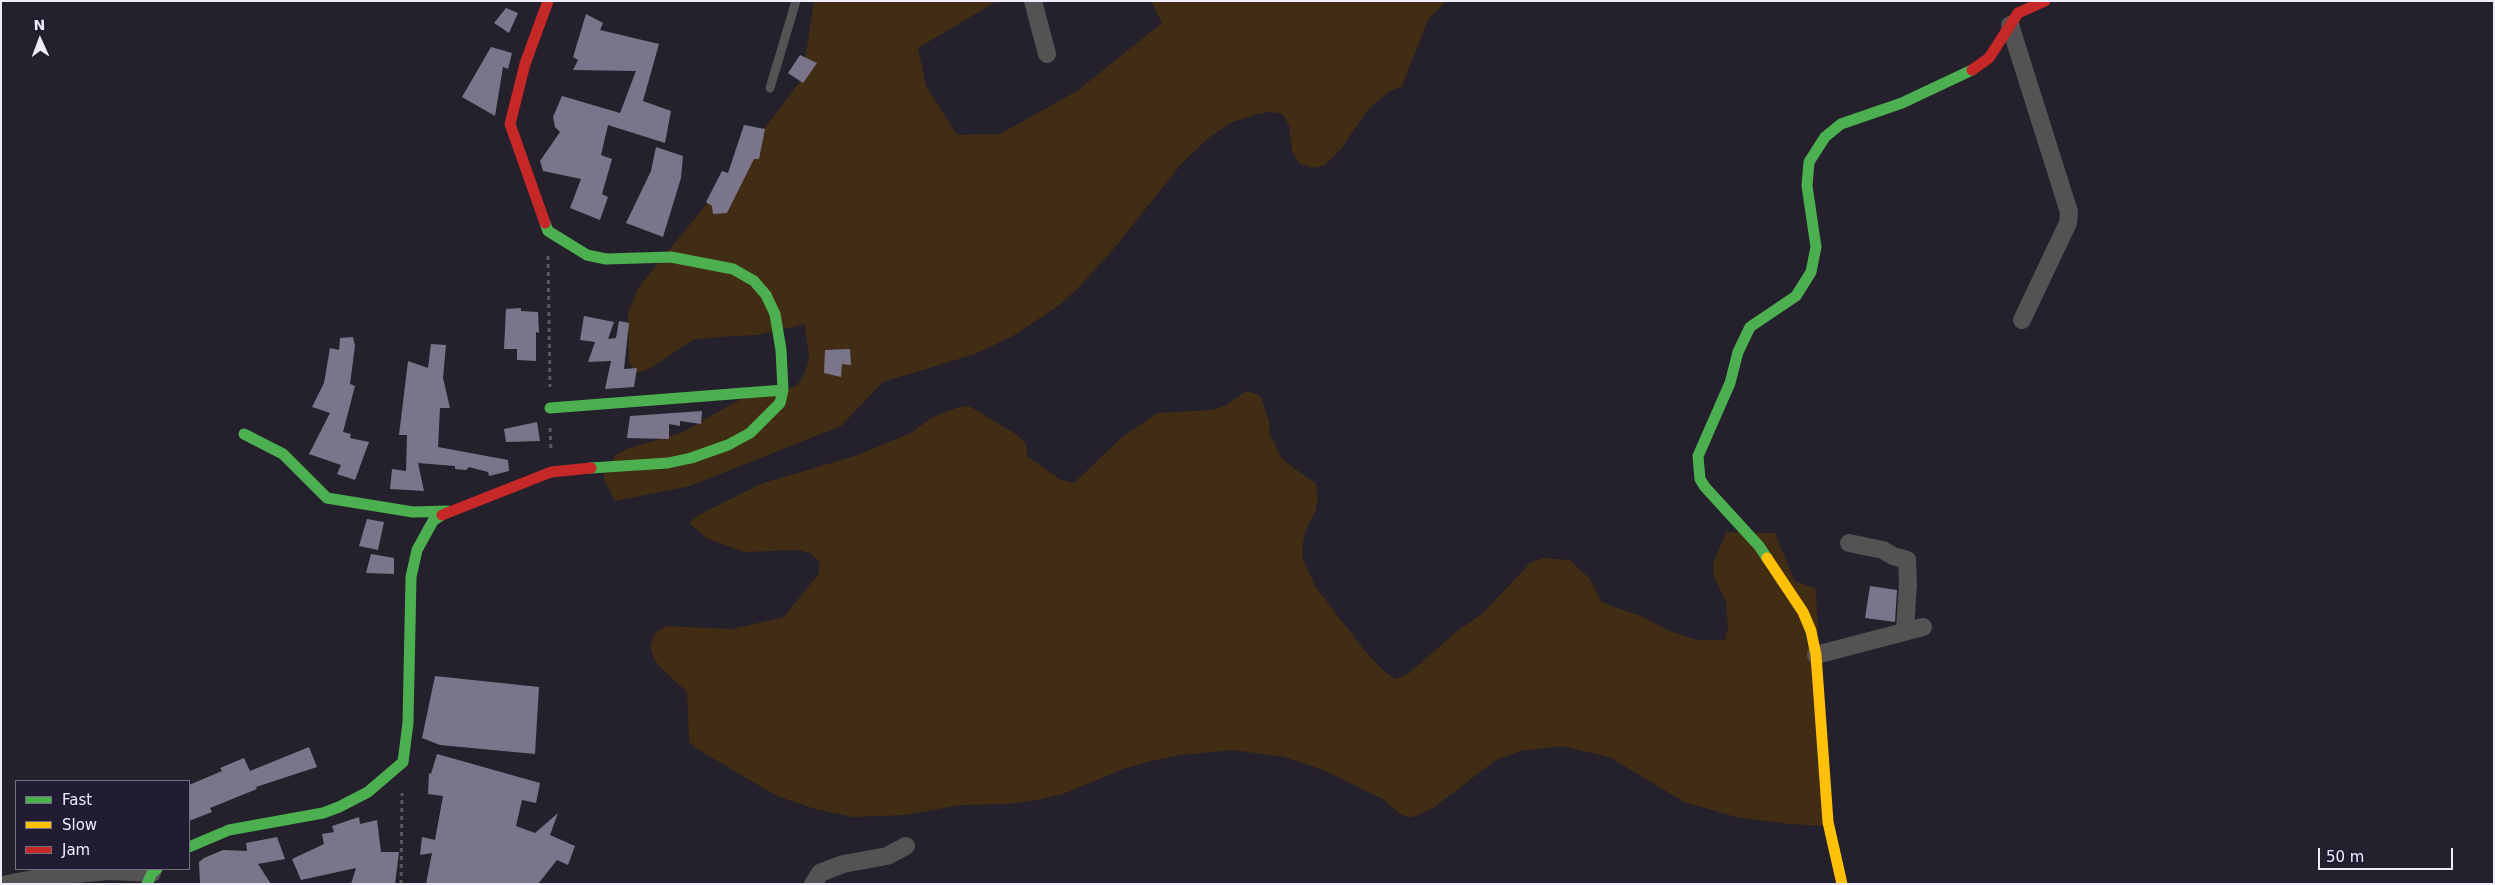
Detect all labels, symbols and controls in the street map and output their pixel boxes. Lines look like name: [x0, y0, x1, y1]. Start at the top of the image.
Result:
north arrow: [15, 15, 65, 65]
text: N: [33, 17, 46, 33]
legend: [15, 780, 190, 870]
text: Fast: [62, 791, 92, 809]
text: Slow: [62, 816, 97, 834]
scale bar: [2320, 838, 2455, 870]
text: Jam: [62, 841, 90, 859]
text: 50 m: [2326, 848, 2364, 866]

